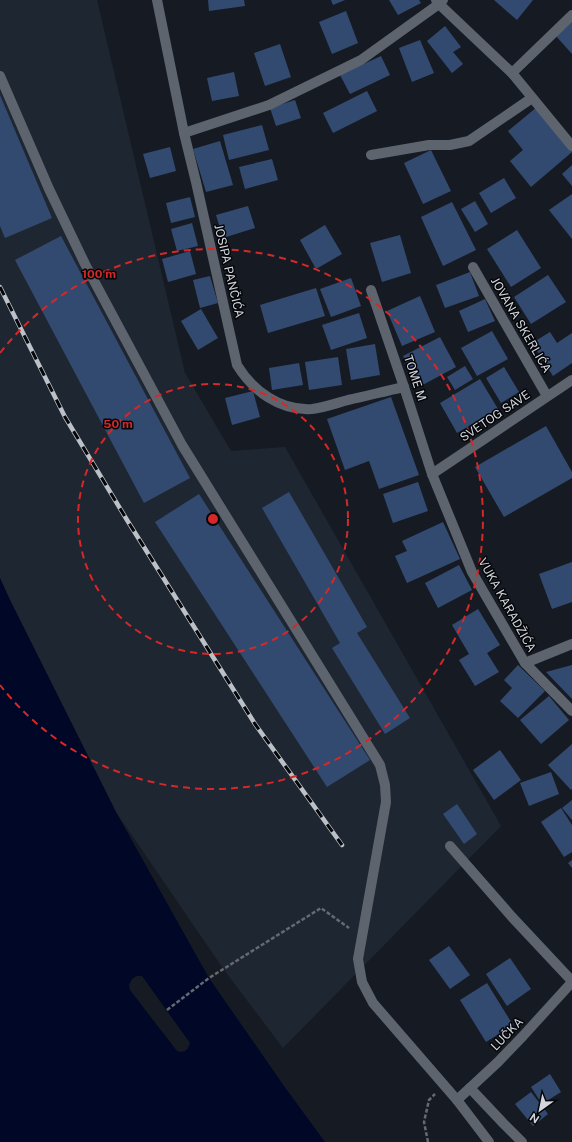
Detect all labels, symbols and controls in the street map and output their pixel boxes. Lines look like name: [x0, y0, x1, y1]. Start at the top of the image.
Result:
street label: JOSIPA PANČIĆA: [211, 223, 247, 320]
text: 100 m: [82, 267, 116, 281]
street label: JOVANA SKERLIĆA: [488, 275, 554, 376]
street label: TOME M: [401, 353, 429, 403]
street label: SVETOG SAVE: [457, 387, 533, 445]
text: 50 m: [103, 417, 133, 431]
centre of rings: [206, 512, 220, 526]
street label: VUKA KARADŽIĆA: [475, 556, 539, 655]
street label: LUČKA: [488, 1014, 526, 1053]
north arrow: [520, 1090, 560, 1130]
text: N: [528, 1111, 541, 1126]

